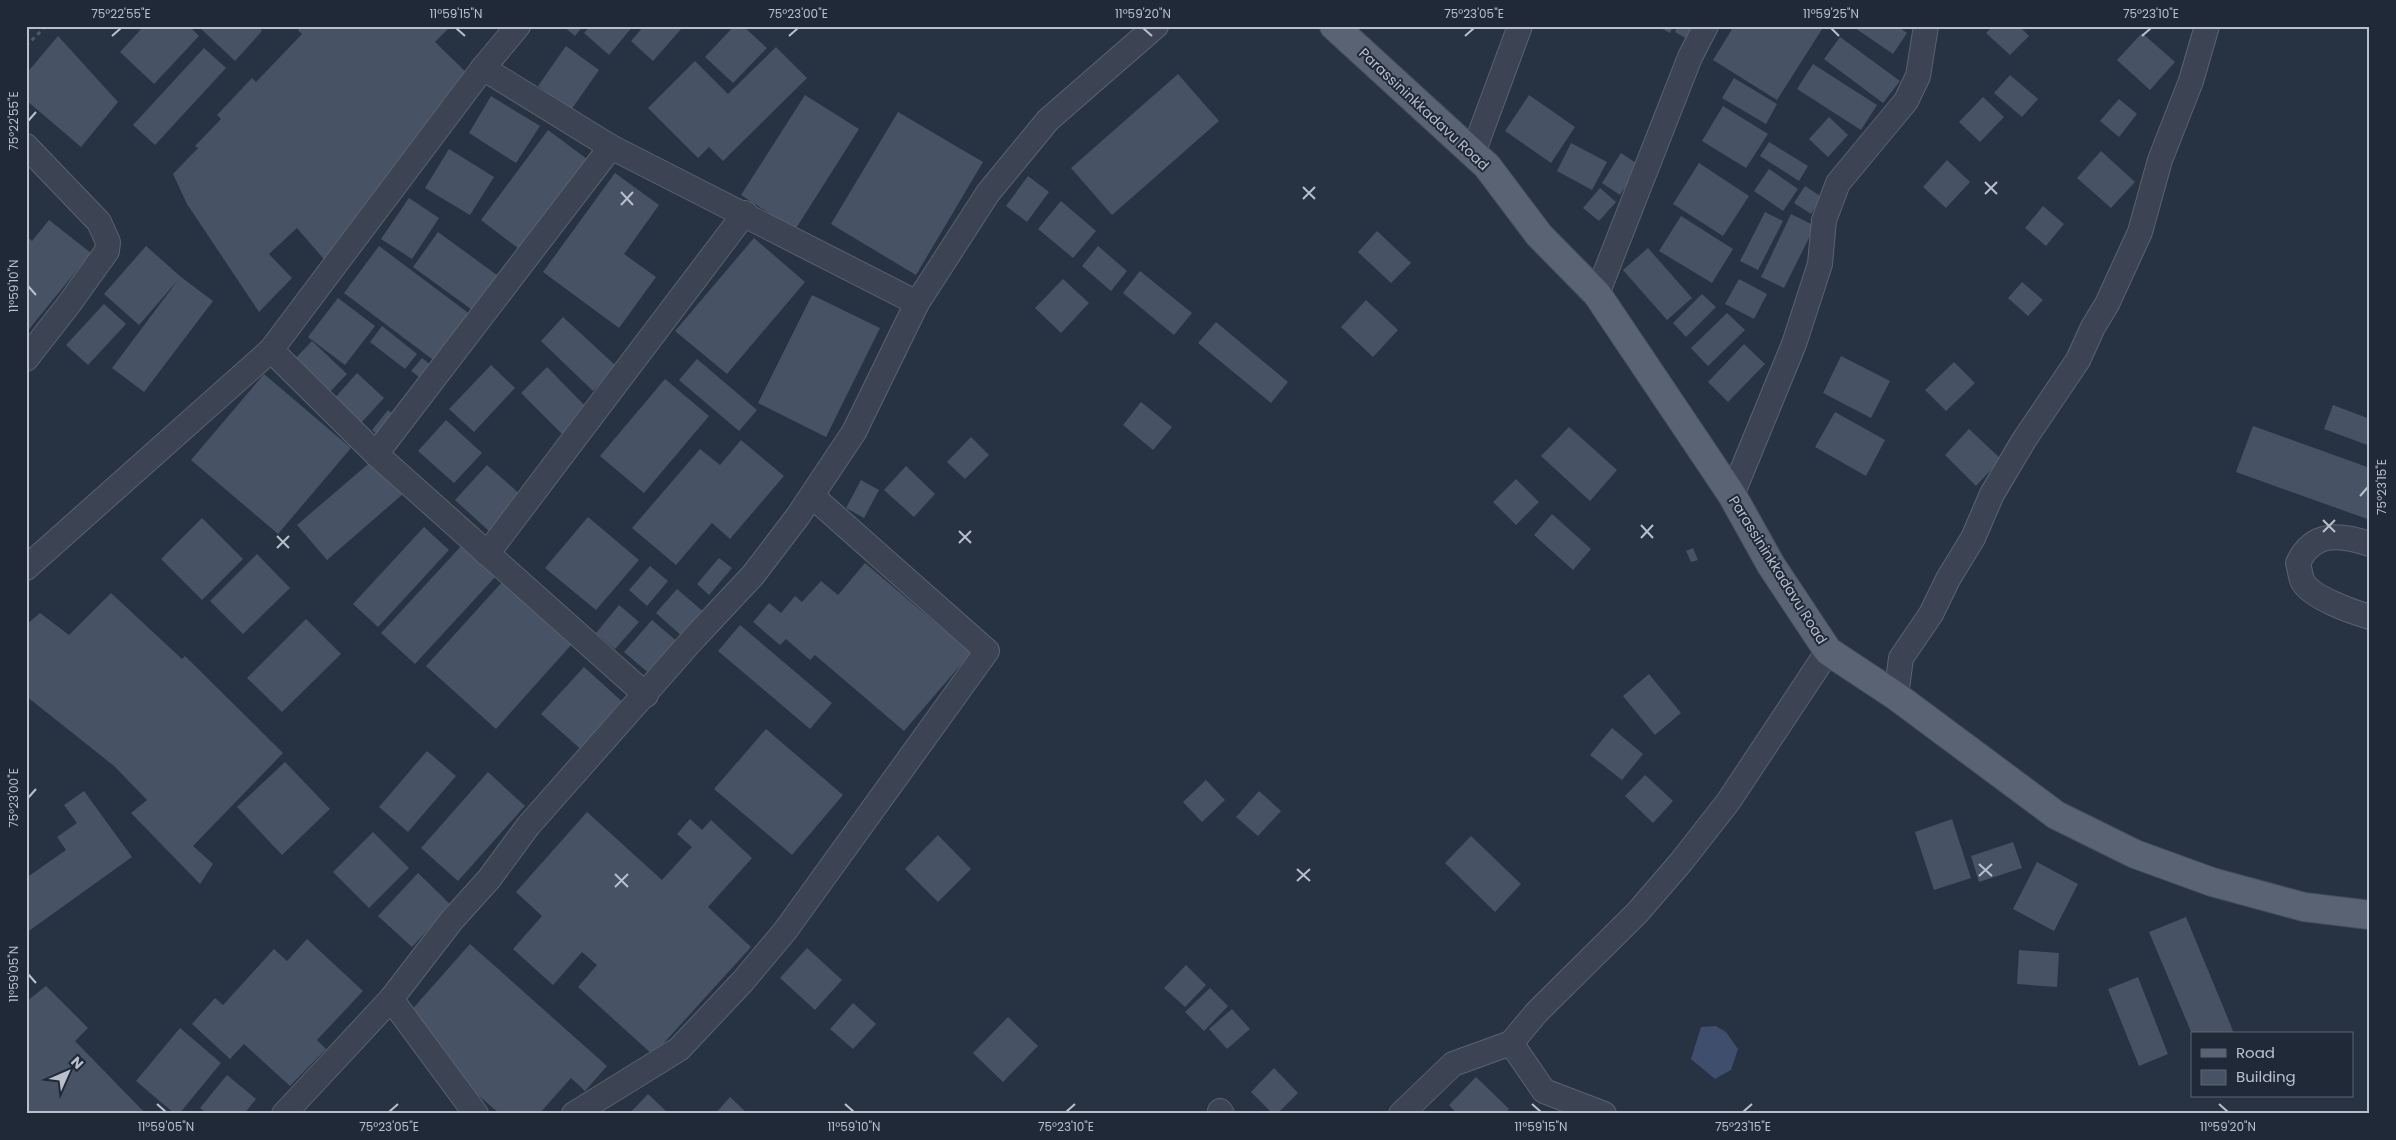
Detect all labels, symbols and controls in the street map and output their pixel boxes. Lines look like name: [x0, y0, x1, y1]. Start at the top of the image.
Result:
text: 75°22'55"E: [91, 5, 151, 22]
text: 11°59'15"N: [430, 5, 482, 22]
text: 75°23'00"E: [768, 5, 828, 22]
text: 11°59'20"N: [1115, 5, 1171, 22]
text: 75°23'05"E: [1444, 5, 1504, 22]
text: 11°59'25"N: [1803, 5, 1859, 22]
text: 75°23'10"E: [2123, 5, 2179, 22]
street label: Parassininkkadavu Road: [1354, 43, 1494, 175]
text: 75°22'55"E: [5, 91, 22, 151]
text: 11°59'10"N: [5, 260, 22, 312]
text: 75°23'15"E: [2373, 459, 2390, 515]
street label: Parassininkkadavu Road: [1724, 492, 1832, 648]
text: 75°23'00"E: [5, 768, 22, 828]
text: 11°59'05"N: [5, 946, 22, 1002]
legend: [2191, 1032, 2354, 1098]
text: Road: [2236, 1042, 2275, 1063]
north arrow: [42, 1048, 92, 1098]
text: N: [66, 1052, 88, 1074]
text: Building: [2236, 1066, 2296, 1087]
text: 11°59'05"N: [138, 1118, 194, 1135]
text: 75°23'05"E: [359, 1118, 419, 1135]
text: 11°59'10"N: [828, 1118, 880, 1135]
text: 75°23'10"E: [1038, 1118, 1094, 1135]
text: 11°59'15"N: [1515, 1118, 1567, 1135]
text: 75°23'15"E: [1715, 1118, 1771, 1135]
text: 11°59'20"N: [2200, 1118, 2256, 1135]

